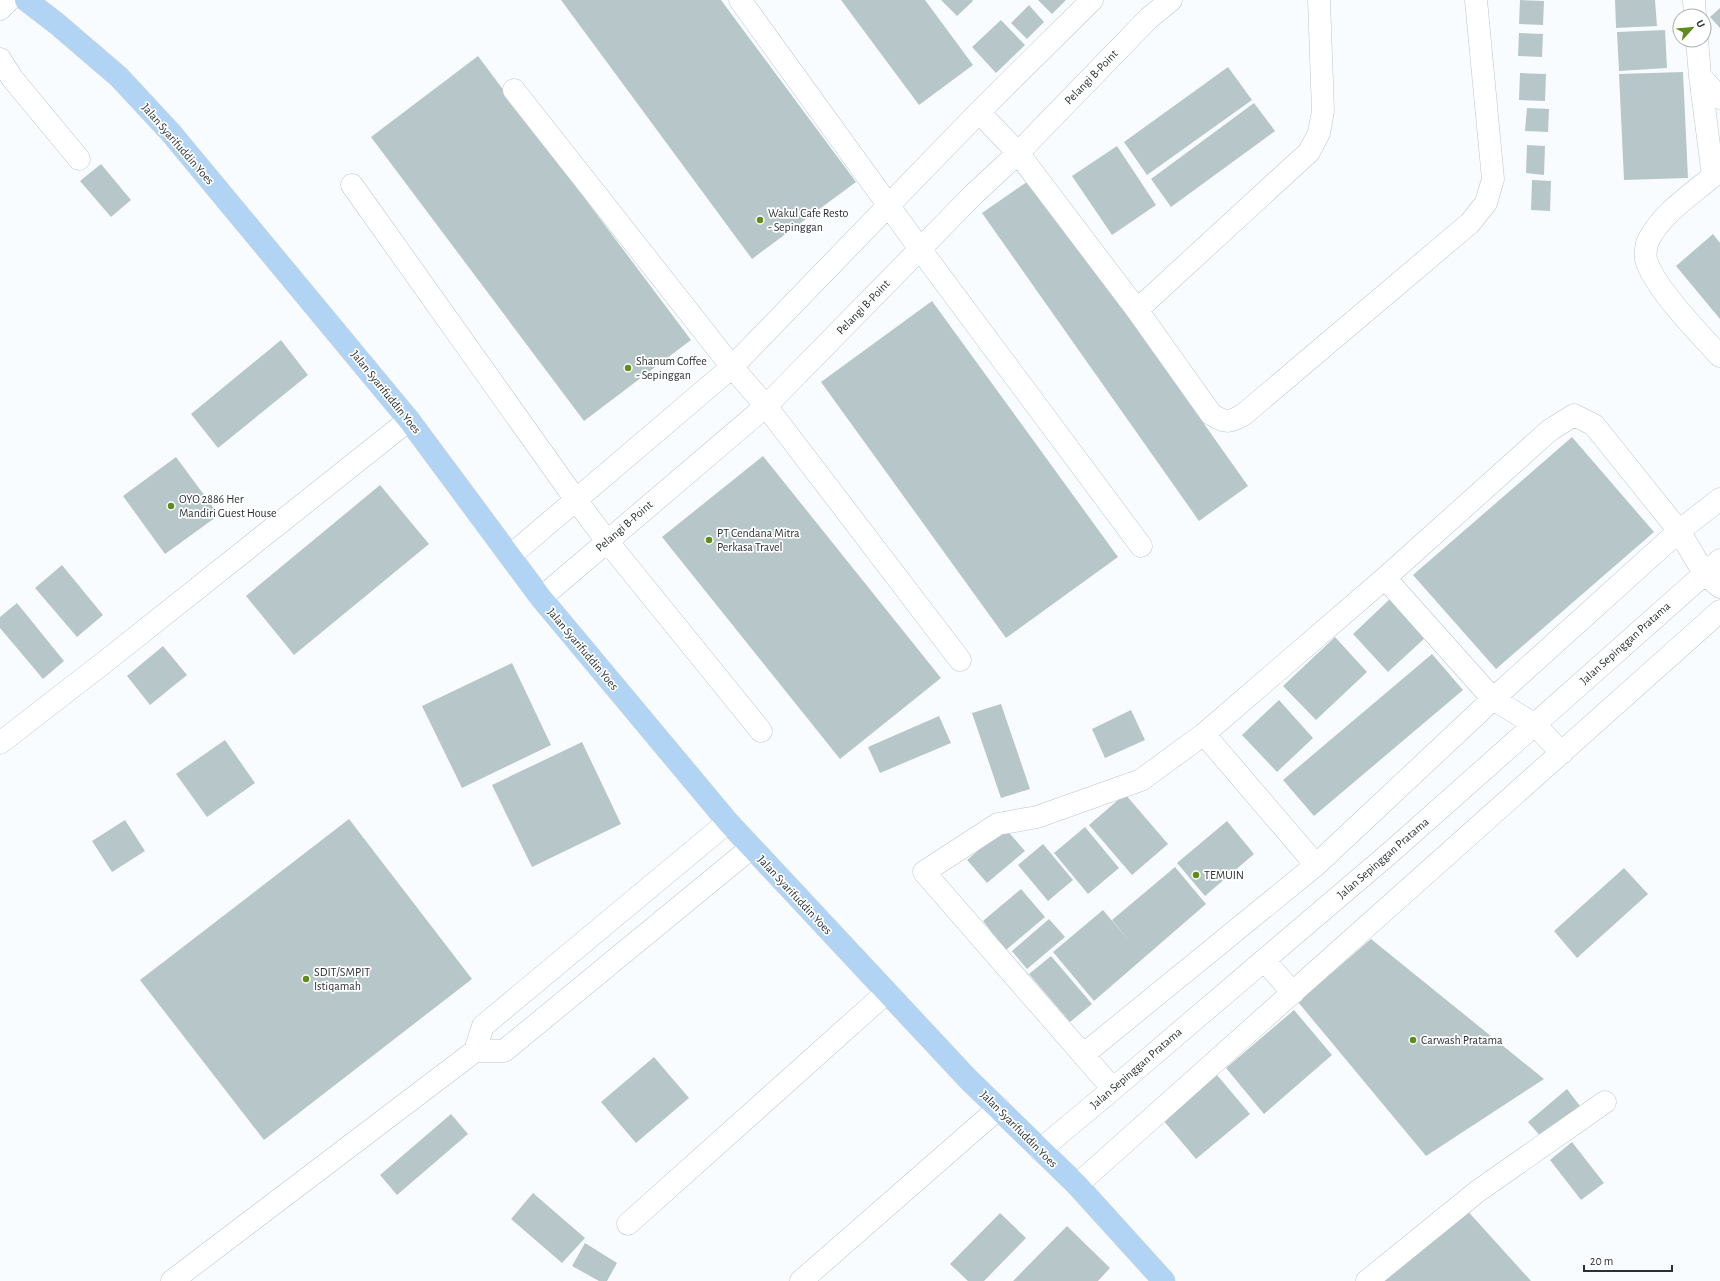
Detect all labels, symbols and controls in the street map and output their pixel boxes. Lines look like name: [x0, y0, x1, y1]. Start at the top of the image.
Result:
north arrow: [1672, 8, 1712, 48]
text: U: [1694, 18, 1707, 29]
street label: Pelangi B-Point: [1062, 47, 1120, 107]
street label: Jalan Syarifuddin Yoes: [139, 101, 216, 187]
place label: Wakul Cafe Resto - Sepinggan: [768, 207, 849, 233]
marker: Wakul Cafe Resto - Sepinggan: [755, 215, 765, 225]
street label: Pelangi B-Point: [834, 277, 892, 337]
street label: Jalan Syarifuddin Yoes: [348, 348, 423, 436]
place label: Shanum Coffee - Sepinggan: [636, 355, 707, 381]
marker: Shanum Coffee - Sepinggan: [623, 363, 633, 373]
place label: OYO 2886 Her Mandiri Guest House: [179, 493, 277, 519]
street label: Pelangi B-Point: [593, 498, 655, 554]
marker: OYO 2886 Her Mandiri Guest House: [166, 501, 176, 511]
place label: PT Cendana Mitra Perkasa Travel: [717, 527, 800, 553]
marker: PT Cendana Mitra Perkasa Travel: [704, 535, 714, 545]
street label: Jalan Sepinggan Pratama: [1578, 599, 1673, 686]
street label: Jalan Syarifuddin Yoes: [545, 606, 621, 693]
street label: Jalan Sepinggan Pratama: [1335, 815, 1431, 901]
street label: Jalan Syarifuddin Yoes: [755, 853, 834, 937]
place label: TEMUIN: [1204, 869, 1244, 881]
marker: TEMUIN: [1191, 870, 1201, 880]
place label: SDIT/SMPIT Istiqamah: [314, 966, 370, 992]
marker: SDIT/SMPIT Istiqamah: [301, 974, 311, 984]
street label: Jalan Sepinggan Pratama: [1088, 1025, 1184, 1111]
place label: Carwash Pratama: [1421, 1034, 1503, 1046]
marker: Carwash Pratama: [1408, 1035, 1418, 1045]
street label: Jalan Syarifuddin Yoes: [978, 1088, 1060, 1170]
scale bar: [1584, 1247, 1672, 1273]
text: 20 m: [1590, 1255, 1613, 1267]

